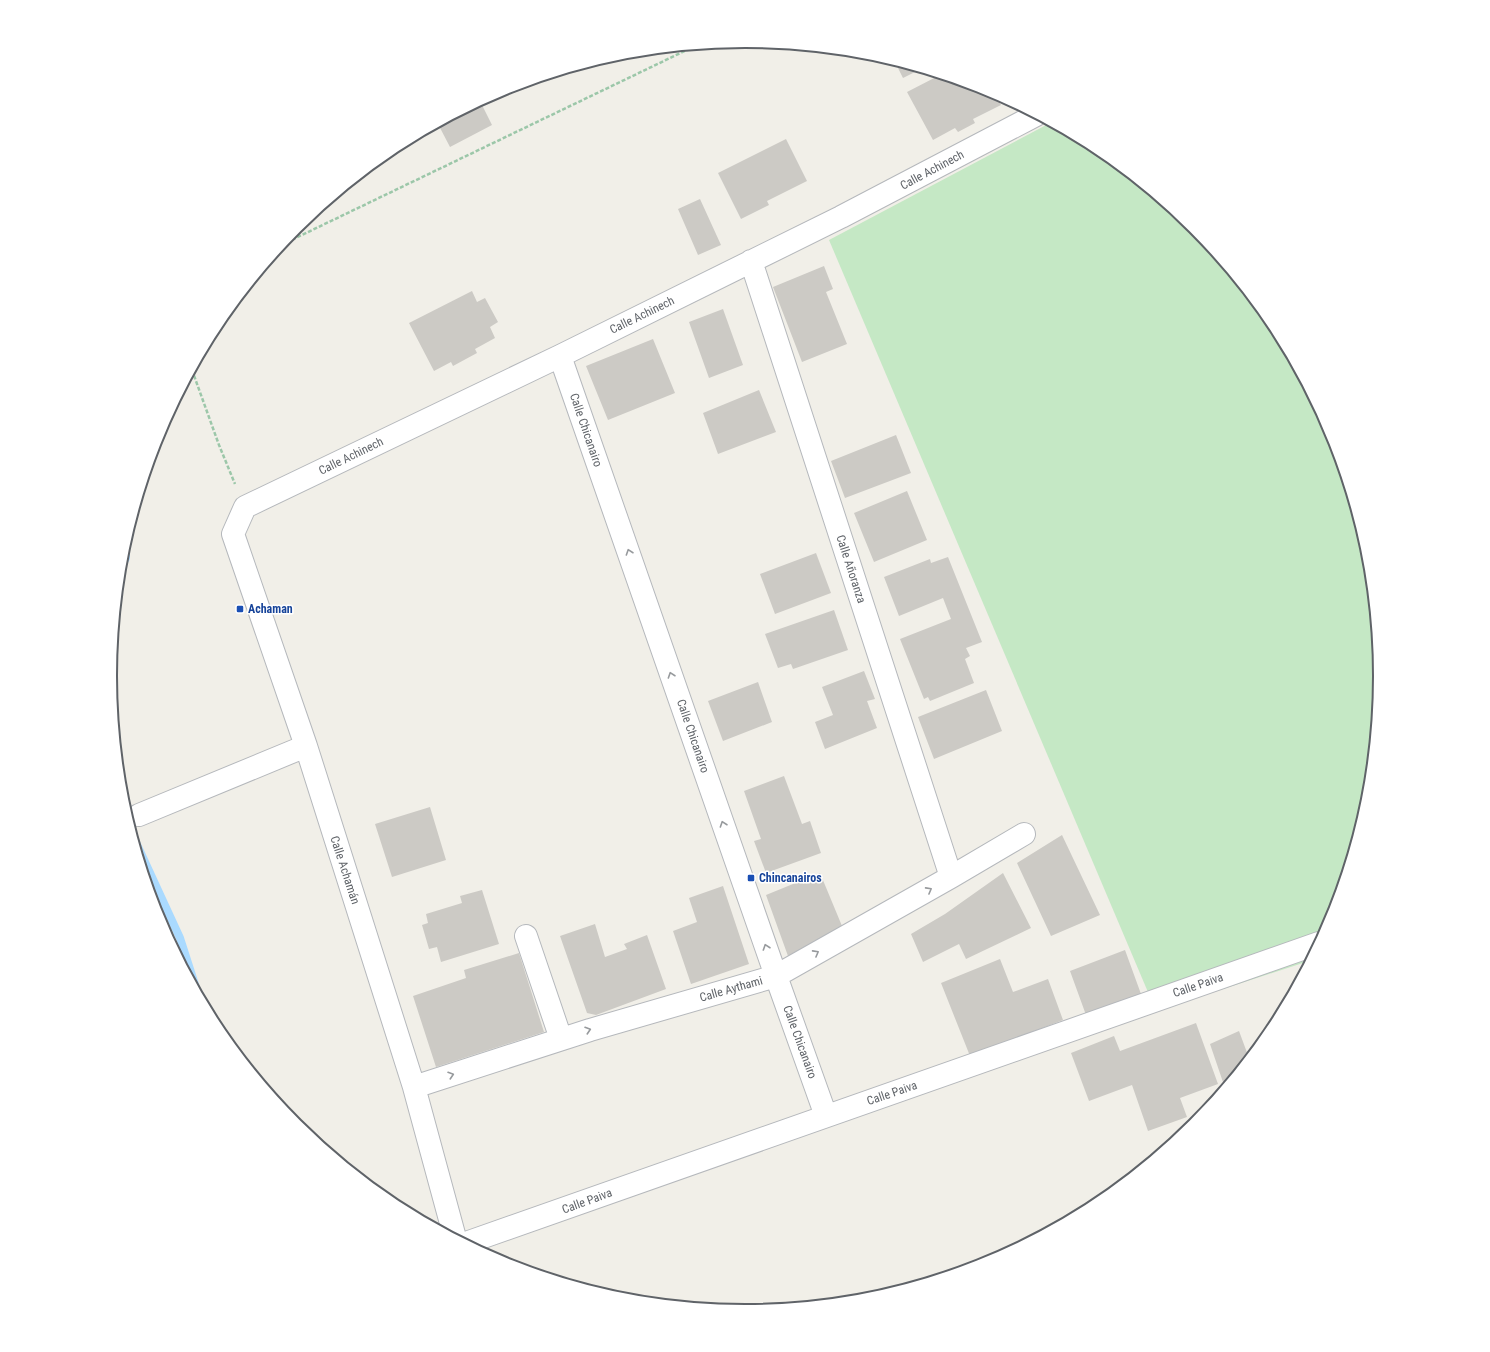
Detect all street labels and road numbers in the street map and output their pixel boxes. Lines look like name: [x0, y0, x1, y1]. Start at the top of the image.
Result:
street label: Calle Achinech: [898, 147, 966, 193]
street label: Calle Achinech: [607, 293, 677, 337]
street label: Calle Chicanairo: [567, 391, 605, 469]
street label: Calle Achinech: [316, 434, 386, 478]
street label: Calle Añoranza: [833, 533, 869, 605]
street label: Calle Chicanairo: [674, 697, 712, 775]
street label: Calle Achamán: [327, 834, 363, 906]
street label: Calle Paiva: [1171, 970, 1225, 1000]
street label: Calle Aythami: [698, 973, 764, 1005]
street label: Calle Chicanairo: [780, 1003, 820, 1081]
street label: Calle Paiva: [865, 1078, 919, 1108]
street label: Calle Paiva: [560, 1185, 614, 1217]

